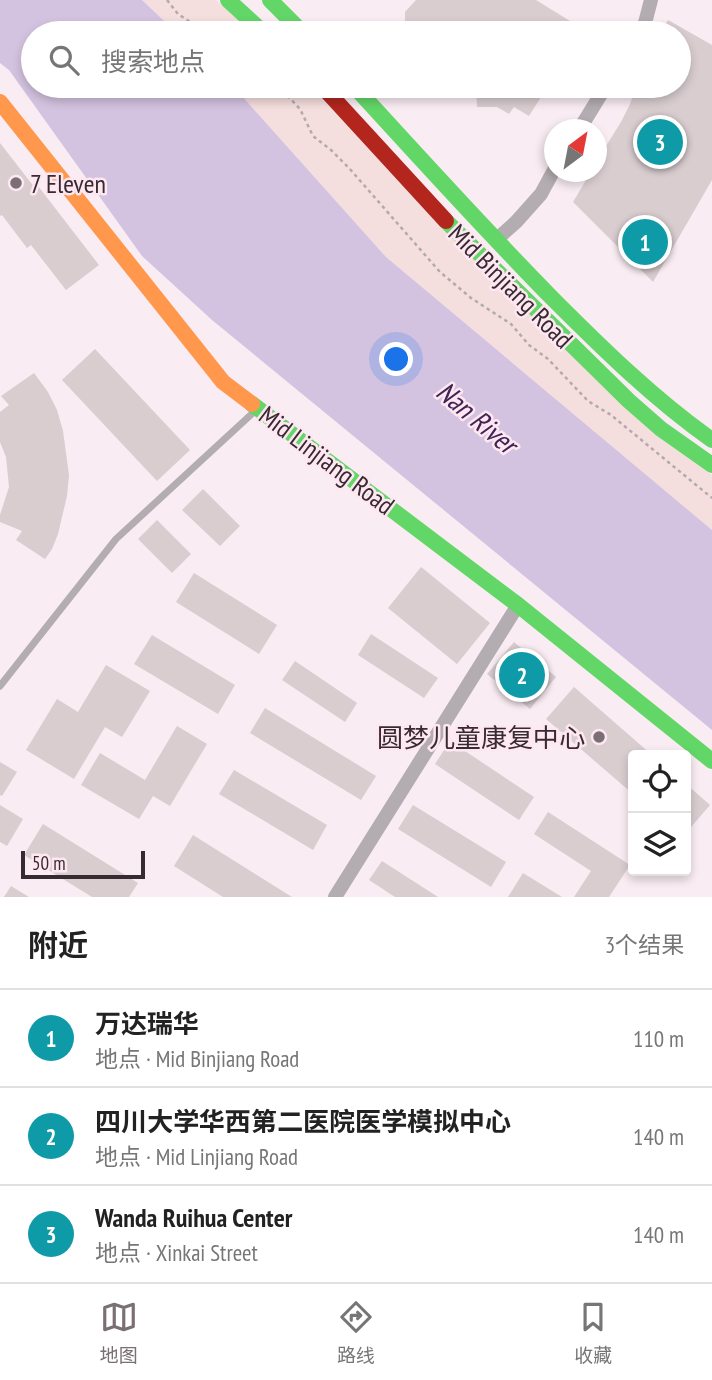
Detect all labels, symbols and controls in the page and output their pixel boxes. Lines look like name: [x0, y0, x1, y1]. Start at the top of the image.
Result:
search box: [21, 21, 691, 98]
icon: search: [45, 41, 83, 79]
text: 搜索地点: [101, 45, 205, 78]
pin: 3: [637, 116, 683, 168]
north arrow: [544, 119, 607, 182]
place label: 7 Eleven: [30, 167, 106, 200]
marker: 7 Eleven: [8, 175, 24, 191]
pin: 1: [622, 216, 668, 268]
street label: Mid Binjiang Road: [442, 217, 580, 355]
your location: [379, 342, 413, 376]
water label: Nan River: [429, 373, 528, 464]
street label: Mid Linjiang Road: [253, 398, 401, 522]
pin: 2: [499, 649, 545, 701]
place label: 圆梦儿童康复中心: [377, 721, 585, 754]
marker: 圆梦儿童康复中心: [591, 729, 607, 745]
map controls: [628, 750, 691, 876]
button: locate: [628, 750, 691, 813]
button: layers: [628, 813, 691, 876]
scale bar: [21, 848, 145, 880]
text: 50 m: [32, 851, 66, 875]
text: 附近: [28, 925, 88, 964]
text: 3个结果: [605, 930, 684, 959]
text: 万达瑞华: [95, 1007, 199, 1040]
text: 1: [46, 1024, 57, 1053]
text: 110 m: [633, 1024, 684, 1053]
text: 地点 · Mid Binjiang Road: [95, 1044, 299, 1073]
text: 四川大学华西第二医院医学模拟中心: [95, 1105, 511, 1138]
text: 2: [46, 1122, 57, 1151]
text: 140 m: [633, 1122, 684, 1151]
text: 地点 · Mid Linjiang Road: [95, 1142, 298, 1171]
text: Wanda Ruihua Center: [95, 1201, 292, 1234]
text: 3: [46, 1220, 57, 1249]
text: 140 m: [633, 1220, 684, 1249]
text: 地点 · Xinkai Street: [95, 1238, 258, 1267]
tab: 地图: [100, 1298, 138, 1367]
tab: 路线: [337, 1298, 375, 1367]
tab: 收藏: [574, 1298, 612, 1367]

